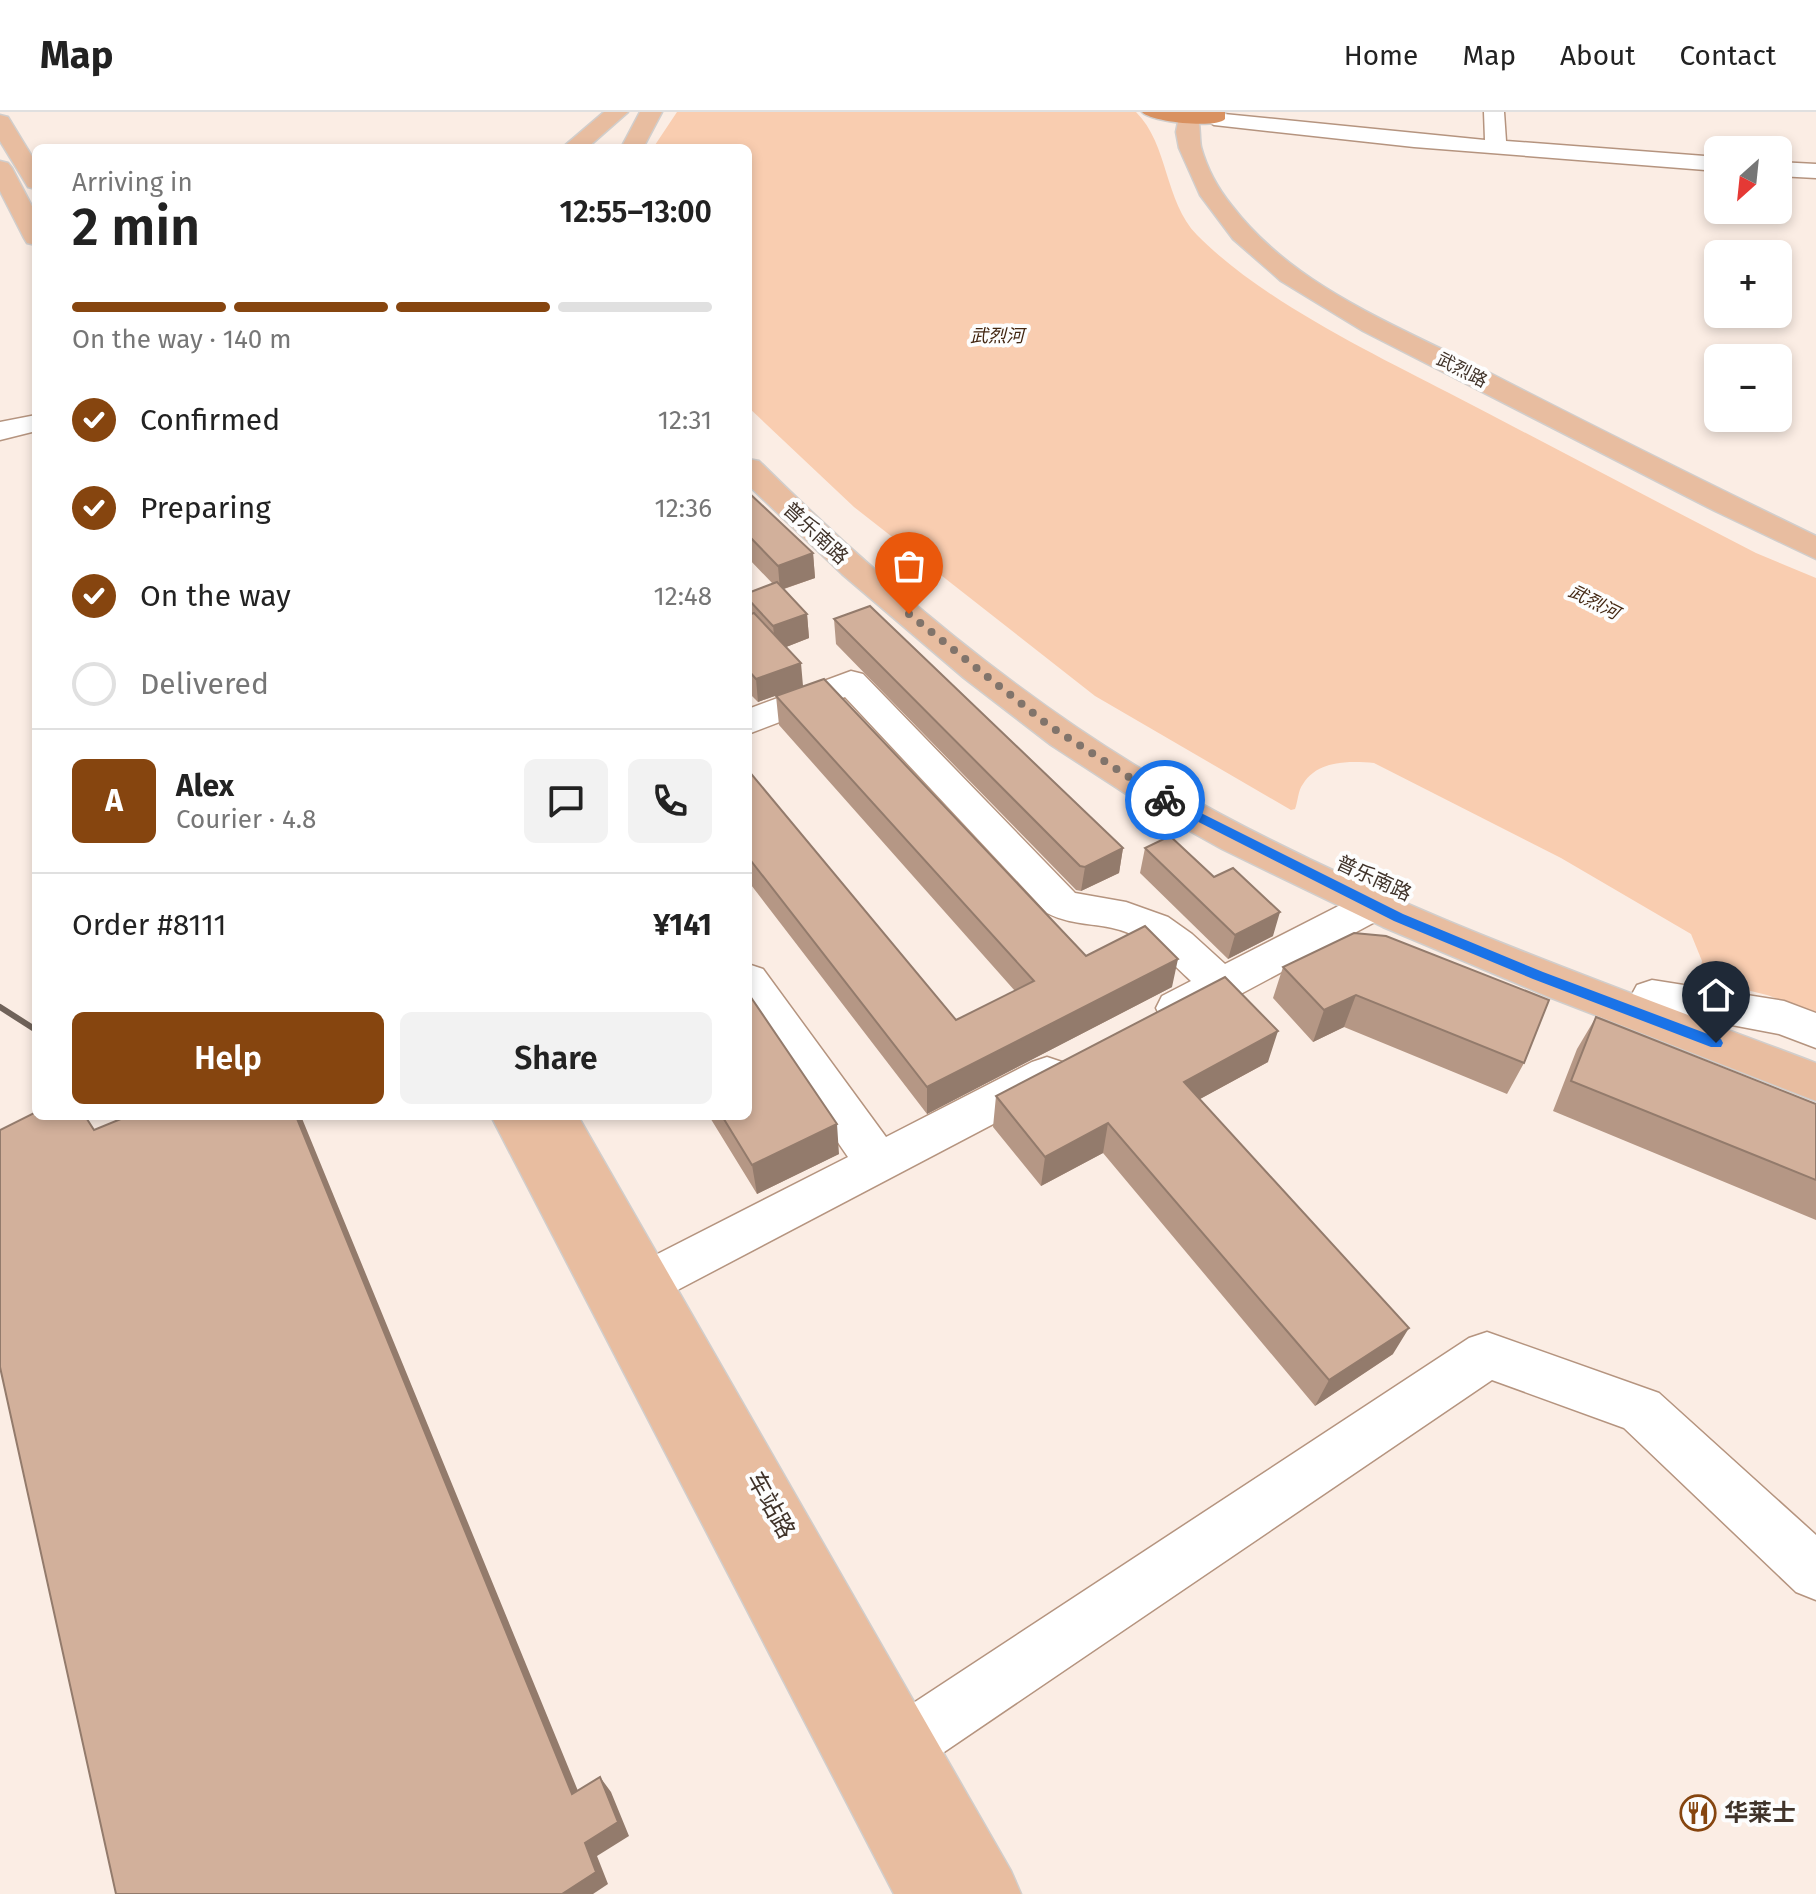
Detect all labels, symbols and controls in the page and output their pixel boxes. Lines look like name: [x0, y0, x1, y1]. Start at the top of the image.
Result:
text: Map: [40, 32, 113, 78]
text: Home: [1344, 39, 1418, 72]
text: Map: [1462, 39, 1516, 72]
text: About: [1560, 39, 1635, 72]
text: Contact: [1679, 39, 1776, 72]
north arrow: [1704, 136, 1792, 224]
map controls: [1704, 136, 1792, 432]
text: Arriving in: [72, 167, 193, 198]
text: 12:55–13:00: [560, 194, 712, 230]
text: 2 min: [72, 196, 200, 259]
button: +: [1704, 240, 1792, 328]
text: On the way · 140 m: [72, 324, 291, 355]
water label: 武烈河: [970, 325, 1027, 347]
button: −: [1704, 344, 1792, 432]
street label: 武烈路: [1433, 348, 1491, 392]
icon: check: [72, 398, 116, 442]
text: Confirmed: [140, 402, 280, 438]
text: 12:31: [658, 405, 712, 436]
icon: check: [72, 486, 116, 530]
text: Preparing: [140, 490, 271, 526]
text: 12:36: [655, 493, 712, 524]
street label: 普乐南路: [779, 497, 853, 569]
pin: [875, 532, 943, 614]
icon: bag: [887, 544, 931, 588]
icon: check: [72, 574, 116, 618]
text: On the way: [140, 578, 291, 614]
water label: 武烈河: [1565, 580, 1626, 625]
text: 12:48: [654, 581, 712, 612]
text: Delivered: [140, 666, 269, 702]
button: chat: [524, 759, 608, 843]
button: phone: [628, 759, 712, 843]
courier: [1125, 760, 1205, 840]
text: Alex: [176, 768, 234, 804]
icon: bike: [1143, 778, 1187, 822]
text: A: [105, 783, 123, 819]
text: Courier · 4.8: [176, 804, 316, 835]
street label: 普乐南路: [1333, 850, 1415, 906]
text: Order #8111: [72, 907, 227, 943]
text: ¥141: [653, 907, 712, 943]
pin: [1682, 961, 1750, 1043]
icon: home: [1694, 973, 1738, 1017]
button: Help: [72, 1012, 384, 1104]
button: Share: [400, 1012, 712, 1104]
street label: 车站路: [741, 1467, 801, 1543]
restaurant icon: 华莱士: [1679, 1794, 1717, 1832]
place label: 华莱士: [1724, 1799, 1796, 1827]

